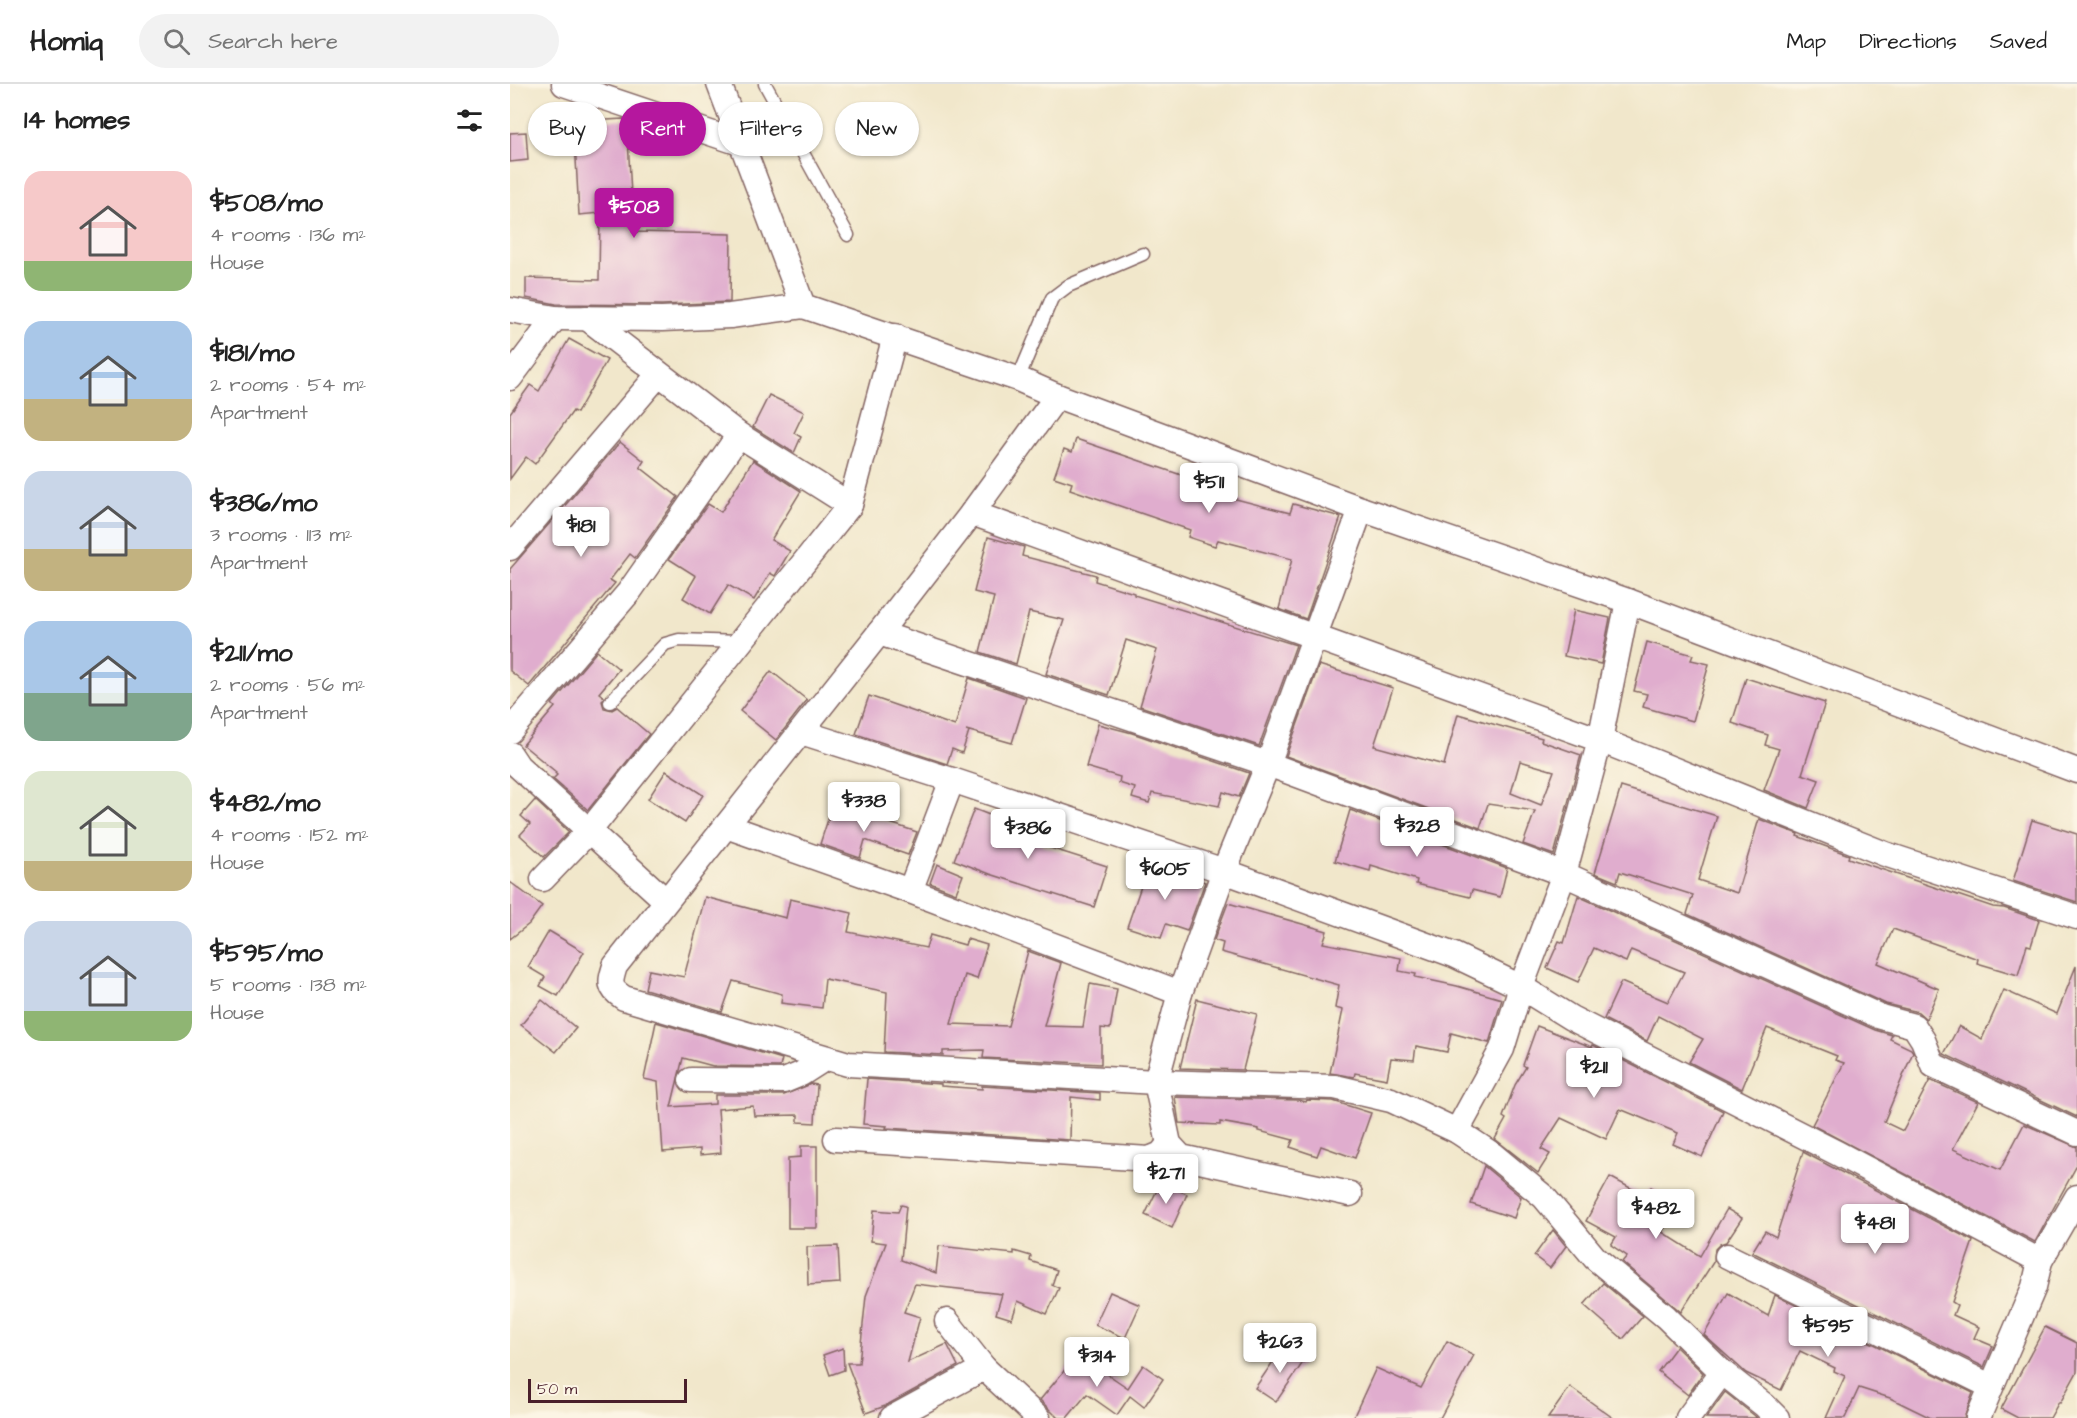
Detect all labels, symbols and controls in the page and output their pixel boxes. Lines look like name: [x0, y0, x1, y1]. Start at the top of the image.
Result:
search box: [139, 14, 559, 68]
text: Homiq: [30, 22, 103, 61]
icon: search: [160, 25, 193, 58]
text: Search here: [208, 26, 338, 57]
text: Map: [1786, 27, 1826, 56]
text: Directions: [1859, 27, 1957, 56]
text: Saved: [1990, 27, 2047, 56]
text: 14 homes: [24, 102, 130, 138]
chip: Buy: [528, 102, 607, 156]
chip: Rent: [619, 102, 706, 156]
chip: Filters: [718, 102, 823, 156]
chip: New: [835, 102, 919, 156]
icon: filters: [453, 104, 486, 137]
text: $508/mo: [210, 185, 323, 221]
pin: $508: [598, 188, 670, 239]
text: $508: [609, 193, 659, 221]
icon: home: [72, 195, 144, 267]
text: 4 rooms · 136 m²: [210, 221, 366, 249]
text: House: [210, 249, 264, 277]
text: $181/mo: [210, 335, 295, 371]
icon: home: [72, 345, 144, 417]
text: 2 rooms · 54 m²: [210, 371, 366, 399]
text: Apartment: [210, 399, 308, 427]
pin: $511: [1173, 463, 1245, 514]
text: $511: [1194, 468, 1224, 496]
text: $386/mo: [210, 485, 318, 521]
icon: home: [72, 495, 144, 567]
pin: $181: [545, 507, 617, 558]
text: $181: [566, 512, 596, 540]
text: 3 rooms · 113 m²: [210, 521, 353, 549]
text: Apartment: [210, 549, 308, 577]
text: $211/mo: [210, 635, 293, 671]
icon: home: [72, 645, 144, 717]
text: 2 rooms · 56 m²: [210, 671, 365, 699]
text: Apartment: [210, 699, 308, 727]
pin: $338: [828, 782, 900, 833]
text: $482/mo: [210, 785, 321, 821]
text: $338: [842, 787, 886, 815]
icon: home: [72, 795, 144, 867]
pin: $328: [1381, 807, 1453, 858]
pin: $386: [992, 809, 1064, 860]
text: $328: [1394, 812, 1440, 840]
text: $386: [1005, 814, 1051, 842]
text: 4 rooms · 152 m²: [210, 821, 369, 849]
text: House: [210, 849, 264, 877]
pin: $605: [1129, 850, 1201, 901]
text: $605: [1140, 855, 1190, 883]
text: $595/mo: [210, 935, 323, 971]
icon: home: [72, 945, 144, 1017]
text: 5 rooms · 138 m²: [210, 971, 367, 999]
text: House: [210, 999, 264, 1027]
pin: $211: [1558, 1048, 1630, 1099]
text: $211: [1580, 1053, 1608, 1081]
pin: $271: [1130, 1154, 1202, 1205]
text: $271: [1147, 1159, 1185, 1187]
pin: $482: [1620, 1189, 1692, 1240]
text: $482: [1631, 1194, 1681, 1222]
pin: $481: [1839, 1204, 1911, 1255]
text: $481: [1855, 1209, 1895, 1237]
pin: $595: [1792, 1307, 1864, 1358]
text: $595: [1803, 1312, 1853, 1340]
pin: $263: [1244, 1323, 1316, 1374]
text: $263: [1257, 1328, 1303, 1356]
pin: $314: [1061, 1337, 1133, 1388]
text: $314: [1078, 1342, 1116, 1370]
scale bar: [528, 1376, 687, 1404]
text: 50 m: [537, 1378, 577, 1400]

